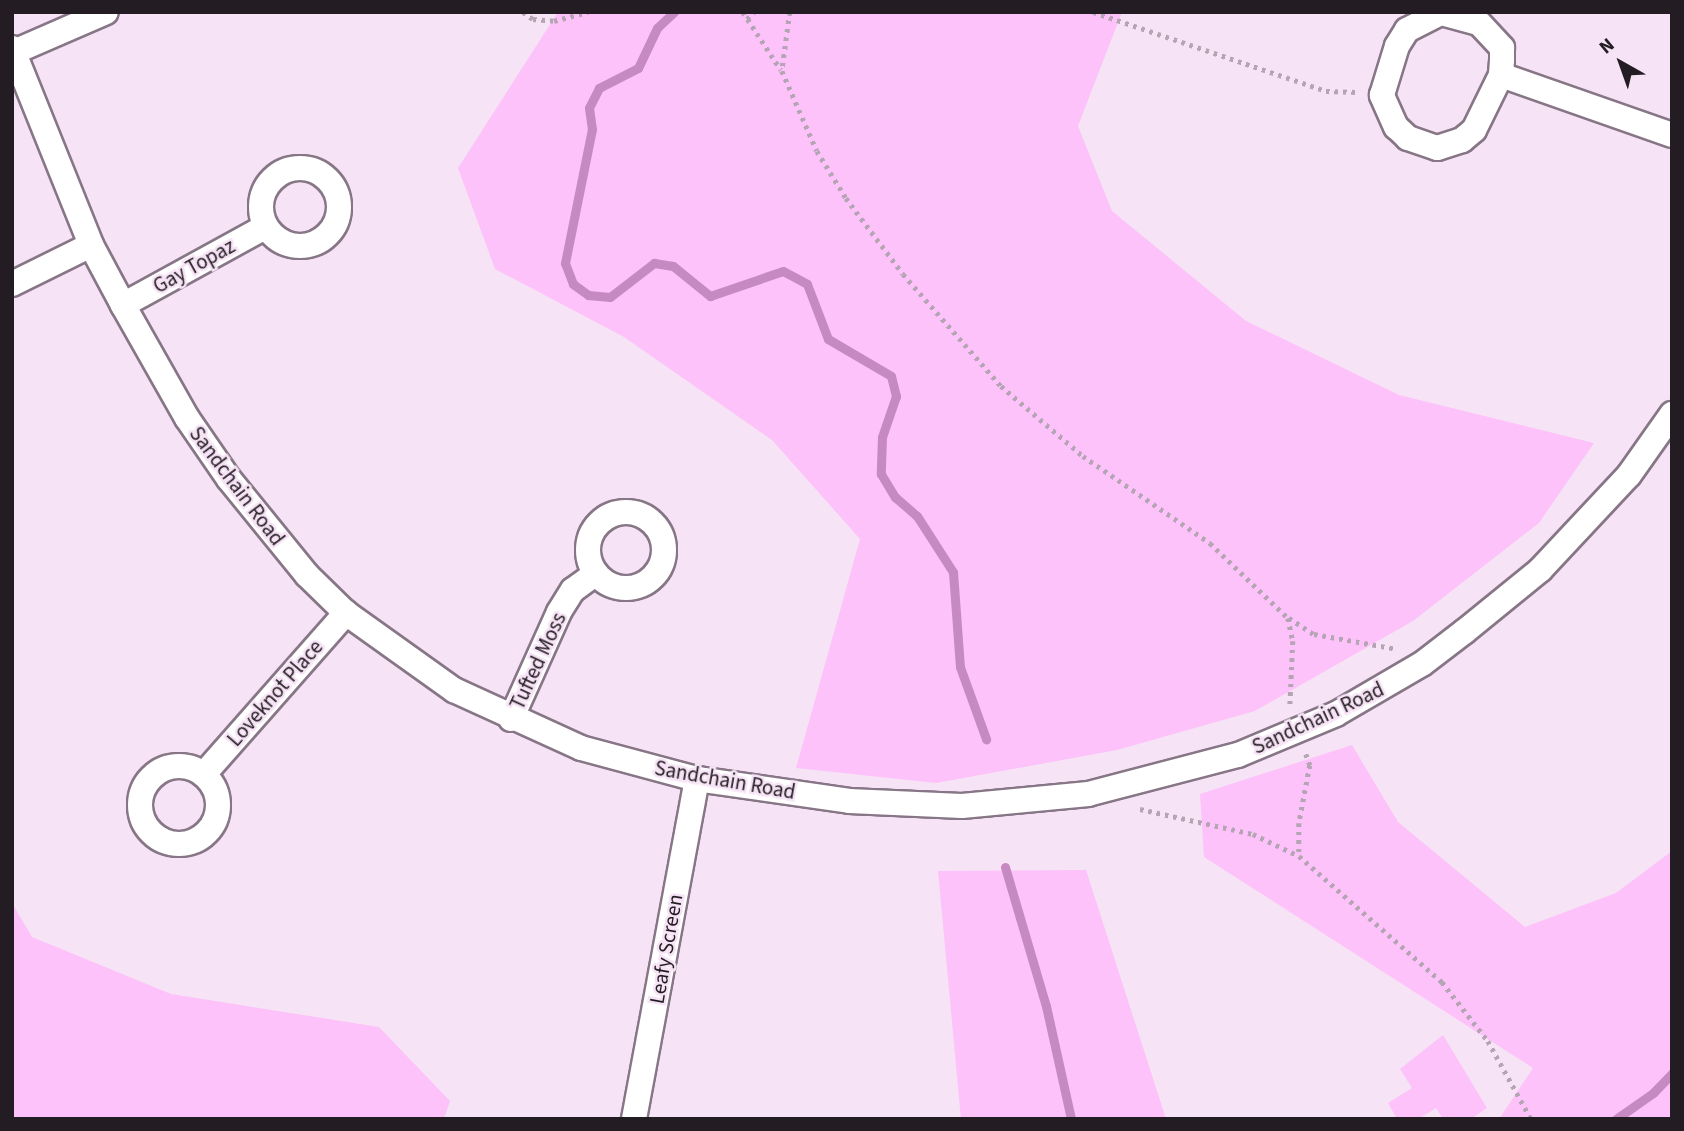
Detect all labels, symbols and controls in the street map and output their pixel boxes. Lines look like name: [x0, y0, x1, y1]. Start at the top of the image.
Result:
north arrow: [1586, 28, 1656, 98]
text: N: [1594, 32, 1621, 61]
street label: Gay Topaz: [149, 233, 239, 299]
street label: Sandchain Road: [184, 422, 290, 550]
street label: Tufted Moss: [505, 608, 571, 714]
street label: Loveknot Place: [222, 635, 328, 751]
street label: Sandchain Road: [1248, 676, 1388, 760]
street label: Sandchain Road: [653, 755, 797, 805]
street label: Leafy Screen: [644, 892, 688, 1006]

